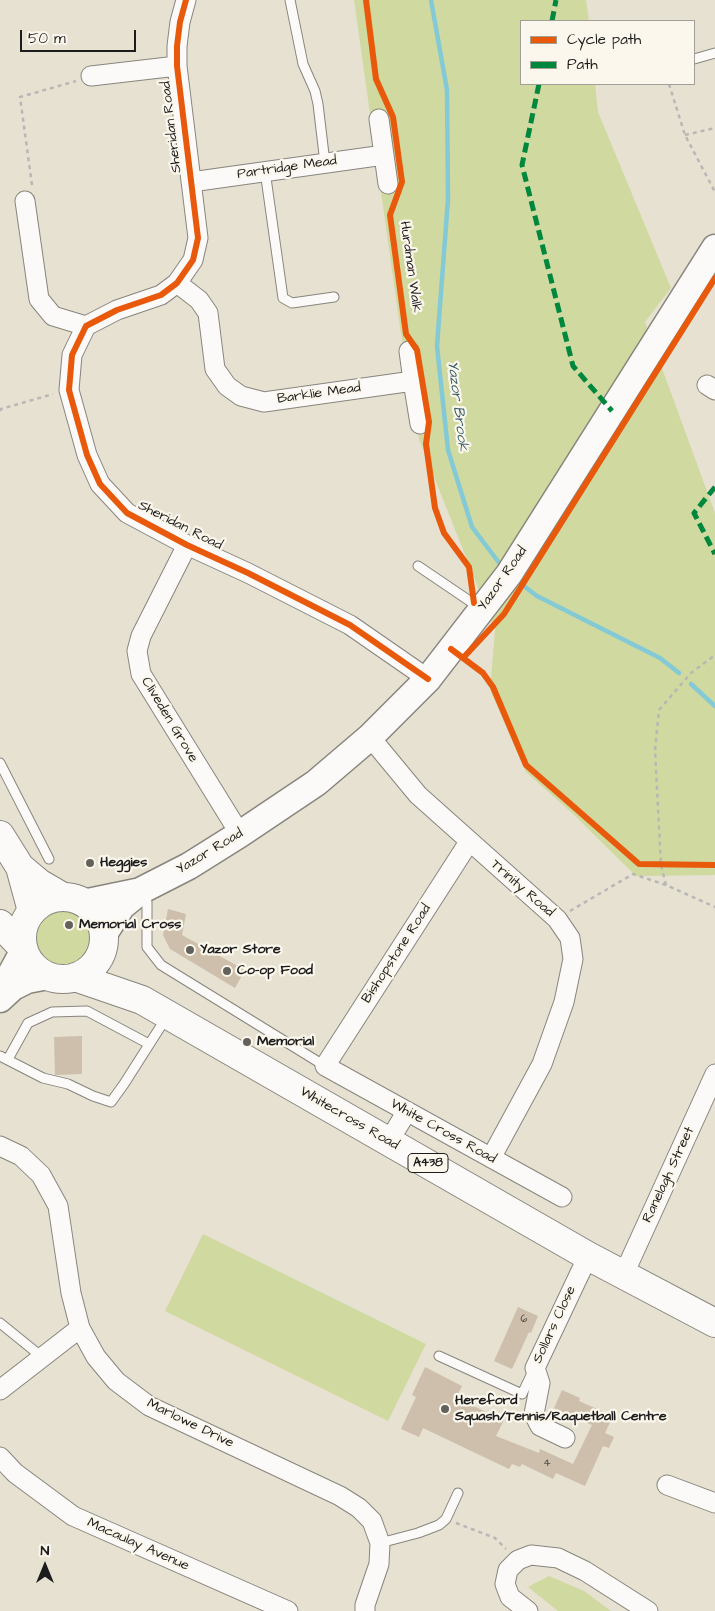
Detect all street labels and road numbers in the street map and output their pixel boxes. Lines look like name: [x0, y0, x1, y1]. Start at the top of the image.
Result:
street label: Sheridan Road: [158, 80, 186, 174]
street label: Partridge Mead: [236, 153, 338, 183]
street label: Hurdman Walk: [395, 220, 425, 314]
street label: Barklie Mead: [276, 380, 362, 408]
street label: Sheridan Road: [135, 498, 225, 554]
street label: Yazor Road: [475, 544, 531, 614]
street label: Cliveden Grove: [137, 674, 201, 766]
street label: Yazor Road: [174, 826, 246, 878]
street label: Trinity Road: [487, 857, 557, 921]
street label: Bishopstone Road: [359, 901, 435, 1007]
street label: Whitecross Road: [296, 1084, 402, 1154]
street label: White Cross Road: [387, 1096, 499, 1168]
street label: Ranelagh Street: [639, 1124, 699, 1226]
road number: A438: [408, 1154, 448, 1172]
street label: Sollars Close: [530, 1284, 580, 1366]
street label: Marlowe Drive: [144, 1396, 236, 1452]
street label: Macaulay Avenue: [84, 1515, 192, 1575]

